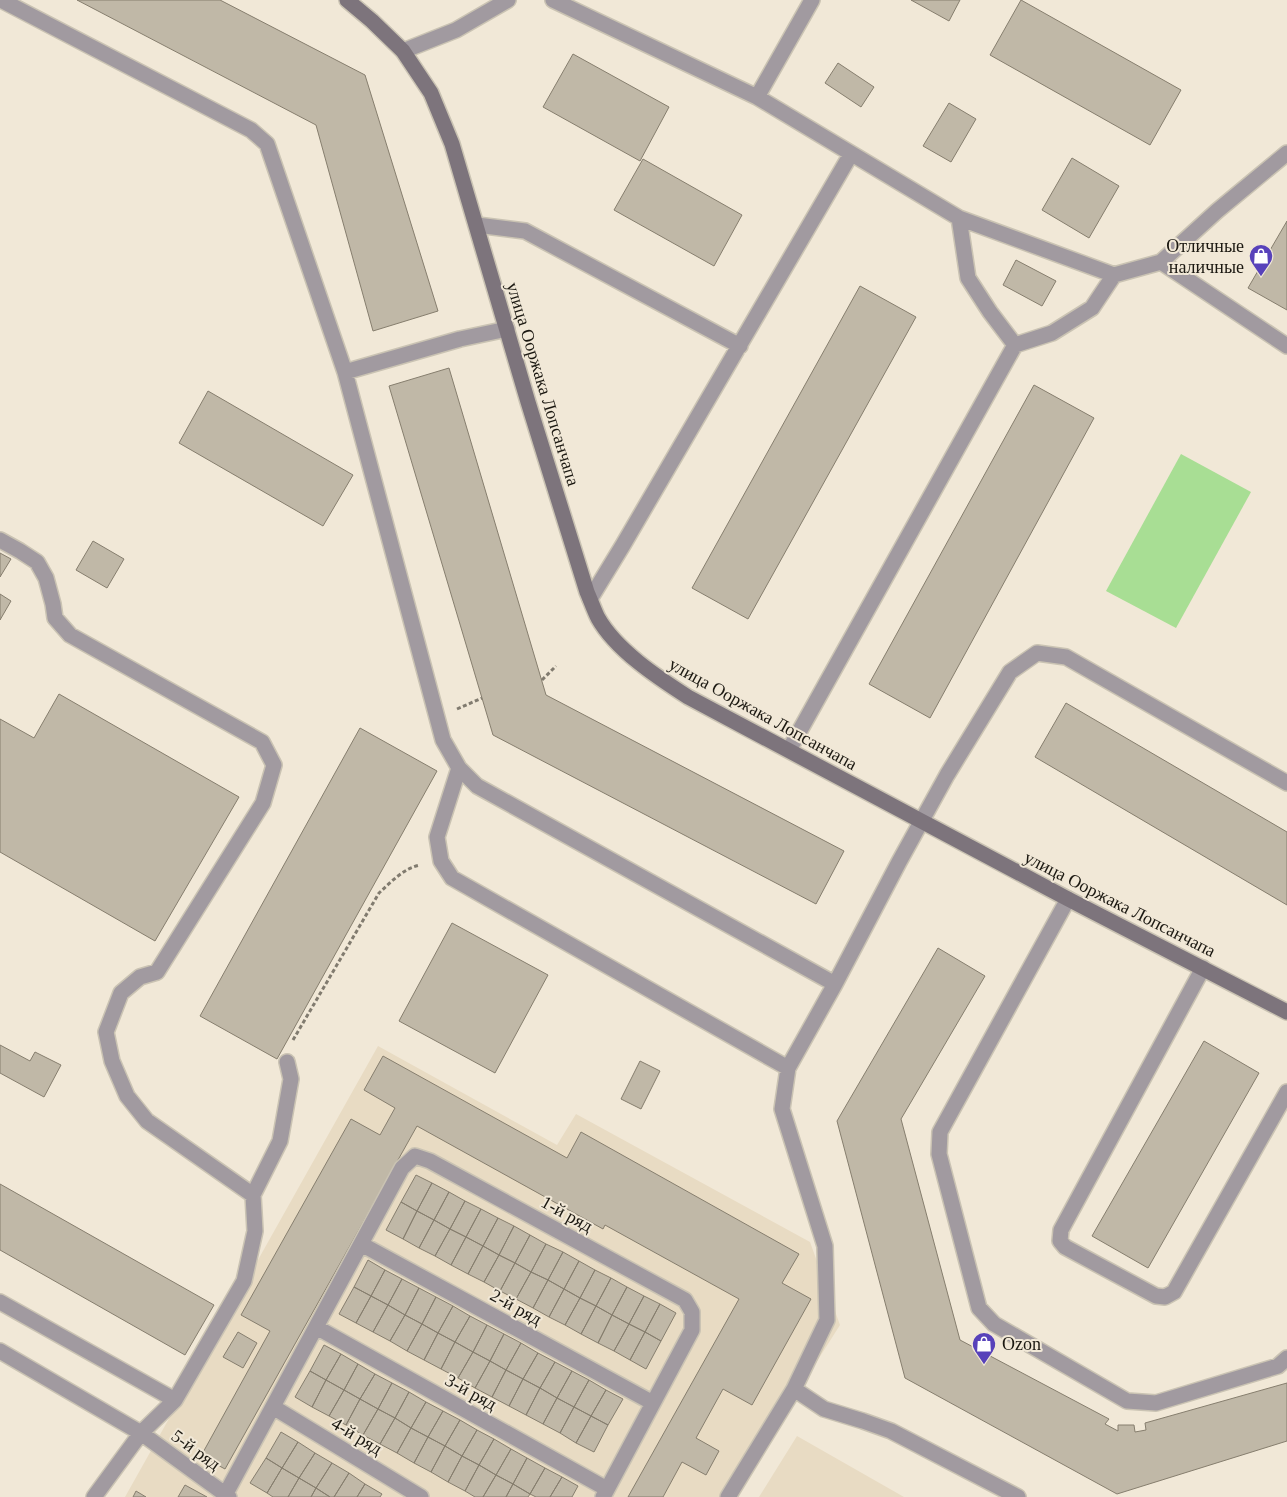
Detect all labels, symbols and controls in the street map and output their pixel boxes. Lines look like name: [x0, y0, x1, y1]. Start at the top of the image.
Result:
place label: Отличные наличные: [1166, 236, 1244, 277]
shop icon: Отличные наличные: [1248, 243, 1274, 277]
street label: улица Ооржака Лопсанчапа: [502, 280, 584, 488]
street label: улица Ооржака Лопсанчапа: [665, 654, 861, 774]
street label: улица Ооржака Лопсанчапа: [1021, 847, 1219, 961]
street label: 1-й ряд: [538, 1192, 596, 1236]
street label: 2-й ряд: [487, 1285, 545, 1329]
shop icon: Ozon: [971, 1331, 997, 1365]
place label: Ozon: [1002, 1334, 1041, 1354]
street label: 3-й ряд: [442, 1370, 500, 1414]
street label: 4-й ряд: [328, 1413, 386, 1459]
street label: 5-й ряд: [168, 1426, 224, 1474]

